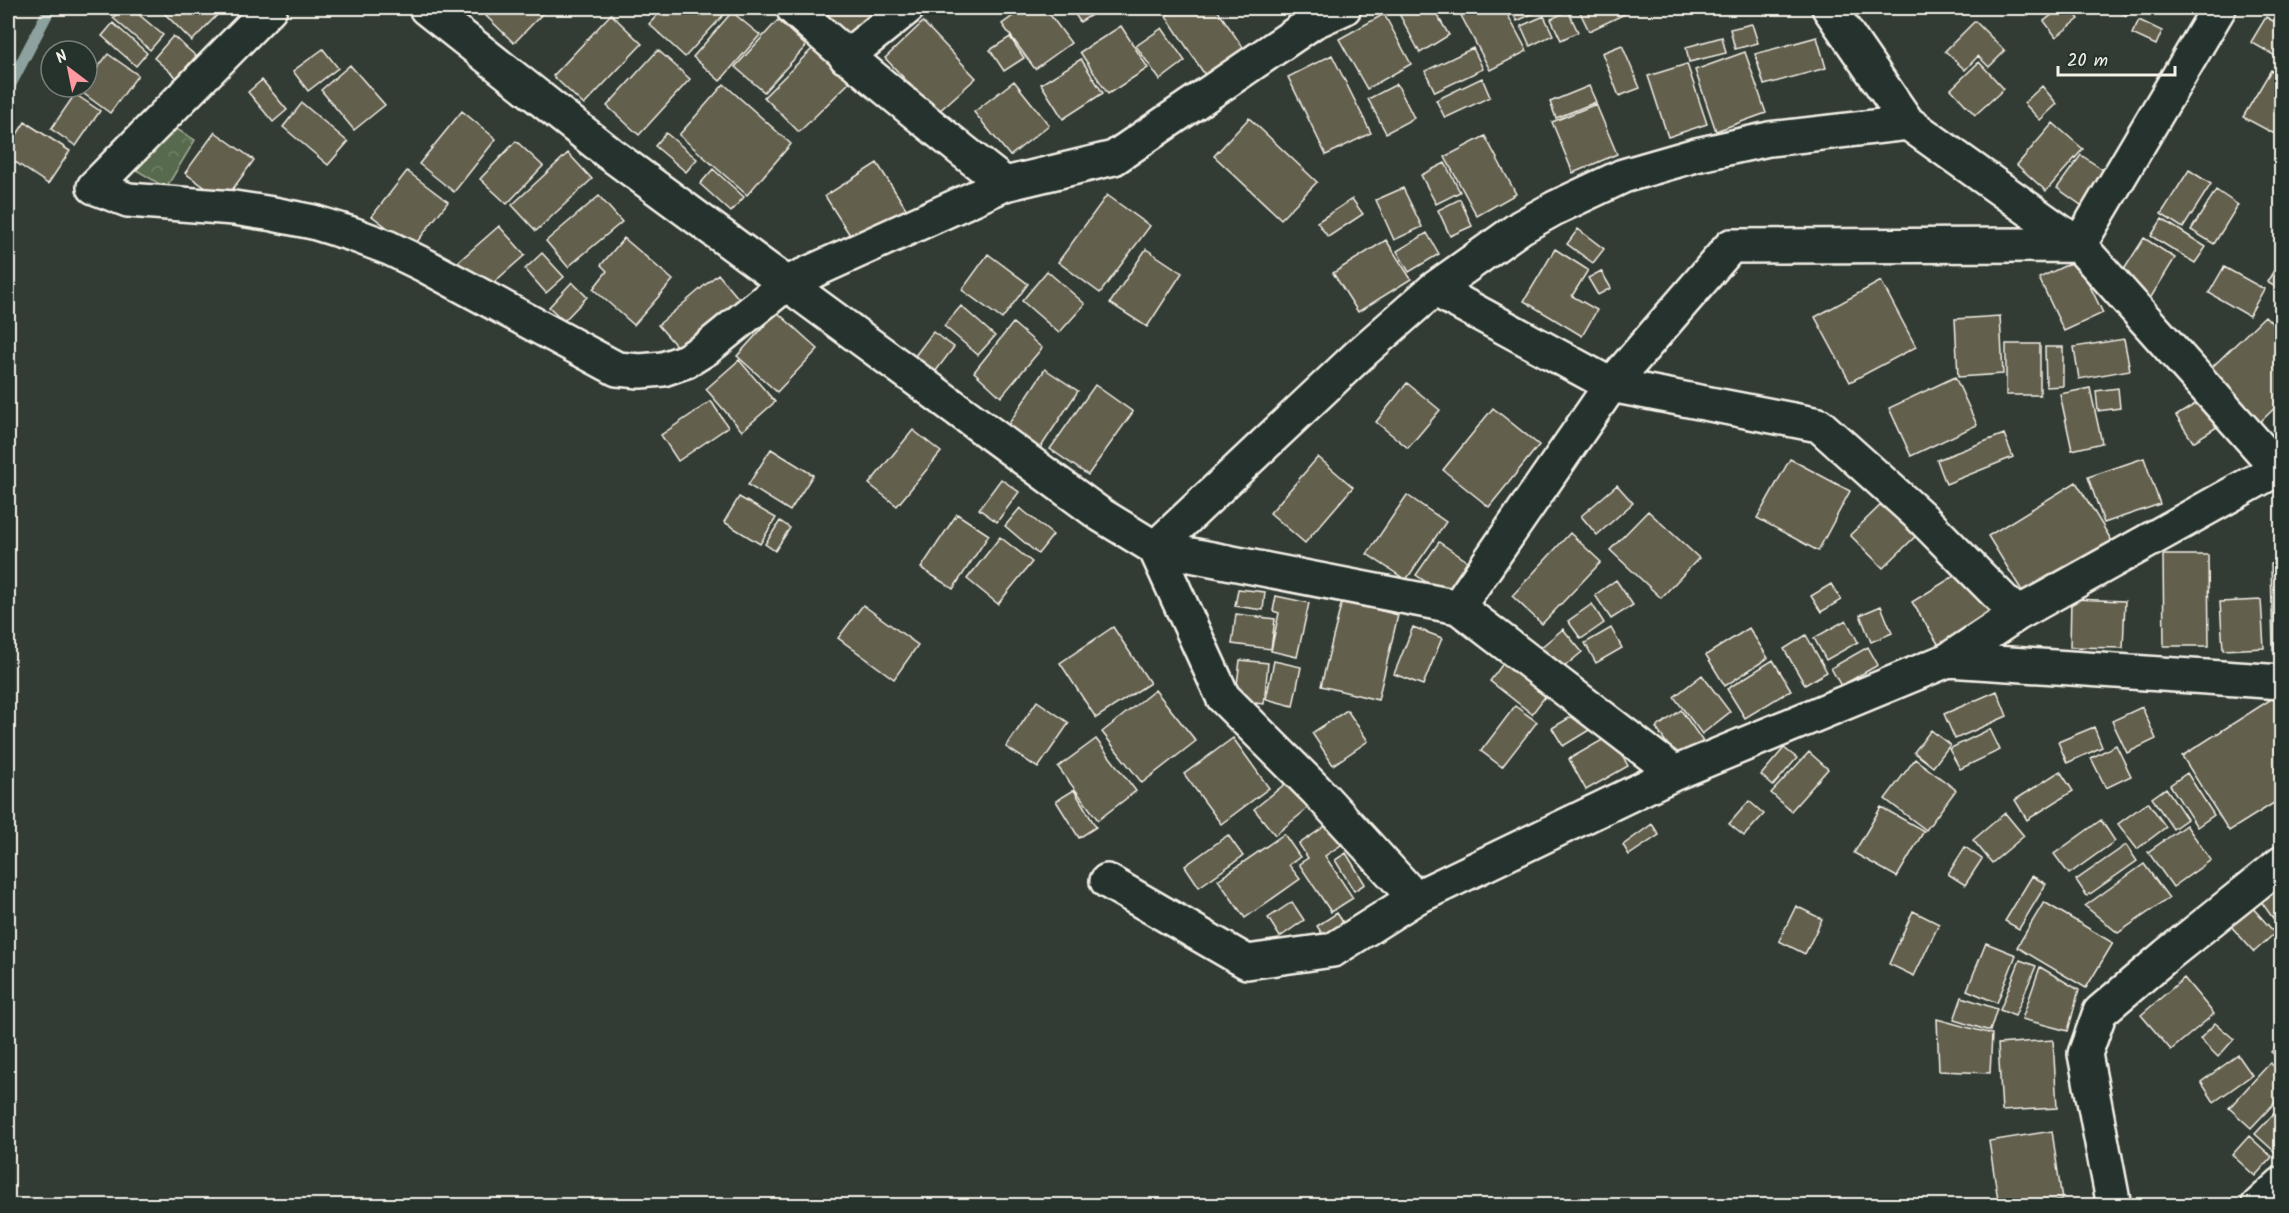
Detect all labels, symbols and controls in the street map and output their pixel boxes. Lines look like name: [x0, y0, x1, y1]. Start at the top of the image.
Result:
north arrow: [39, 39, 99, 99]
scale bar: [2058, 39, 2175, 77]
text: N: [51, 44, 73, 71]
text: 20 m: [2067, 47, 2108, 76]

